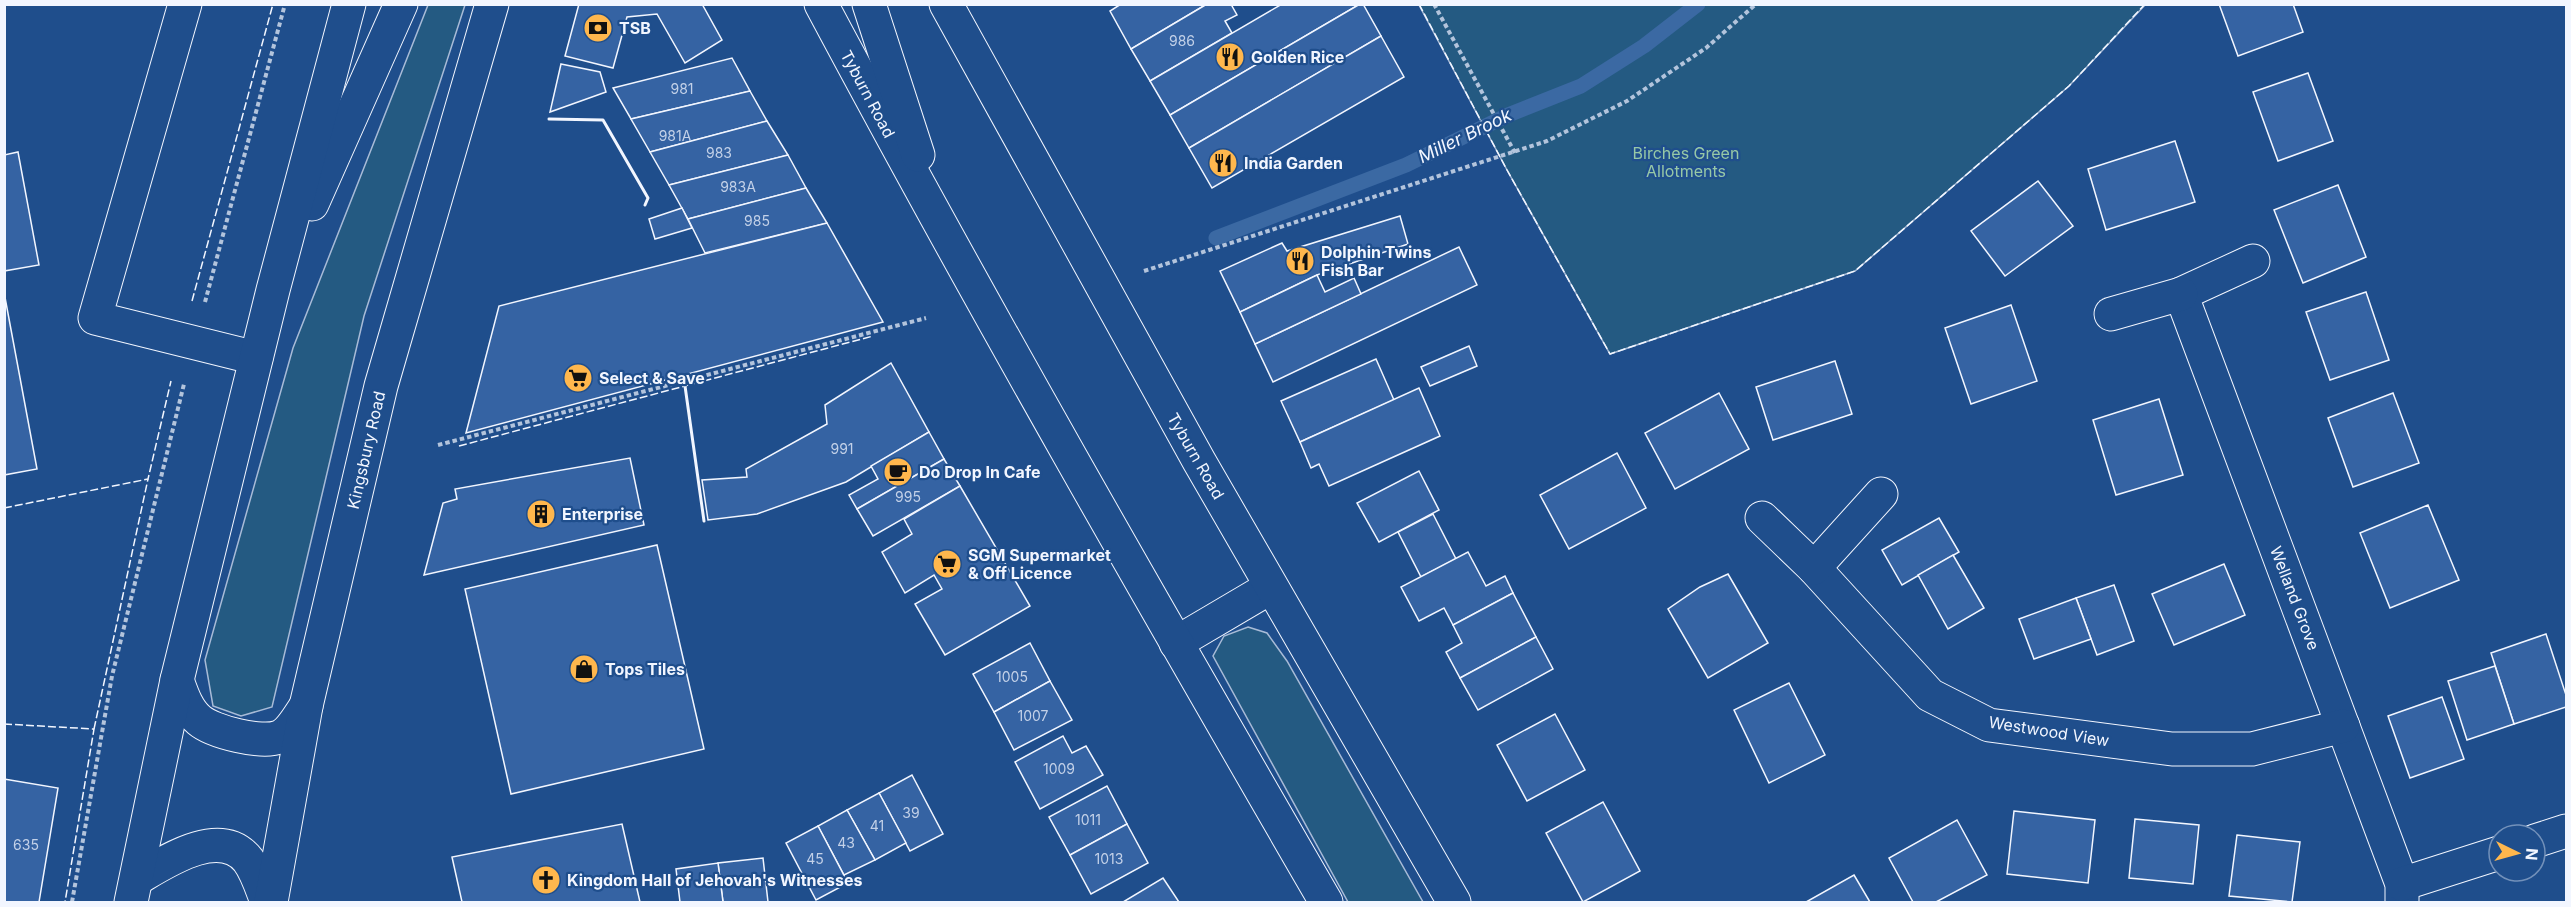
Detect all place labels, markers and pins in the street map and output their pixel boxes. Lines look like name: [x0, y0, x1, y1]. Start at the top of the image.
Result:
bank icon: TSB: [582, 12, 614, 44]
place label: TSB: [619, 18, 651, 38]
restaurant icon: Golden Rice: [1214, 41, 1246, 73]
place label: Golden Rice: [1251, 47, 1344, 67]
restaurant icon: India Garden: [1207, 147, 1239, 179]
place label: India Garden: [1244, 153, 1343, 173]
place label: Dolphin Twins Fish Bar: [1321, 242, 1431, 280]
restaurant icon: Dolphin Twins Fish Bar: [1284, 245, 1316, 277]
supermarket icon: Select & Save: [562, 362, 594, 394]
place label: Select & Save: [599, 368, 705, 388]
cafe icon: Do Drop In Cafe: [882, 456, 914, 488]
place label: Do Drop In Cafe: [919, 462, 1040, 482]
building icon: Enterprise: [525, 498, 557, 530]
place label: Enterprise: [562, 504, 643, 524]
place label: SGM Supermarket & Off Licence: [968, 545, 1111, 583]
supermarket icon: SGM Supermarket & Off Licence: [931, 548, 963, 580]
shop icon: Tops Tiles: [568, 653, 600, 685]
place label: Tops Tiles: [605, 659, 685, 679]
church icon: Kingdom Hall of Jehovah's Witnesses: [530, 864, 562, 896]
place label: Kingdom Hall of Jehovah's Witnesses: [567, 870, 863, 890]

